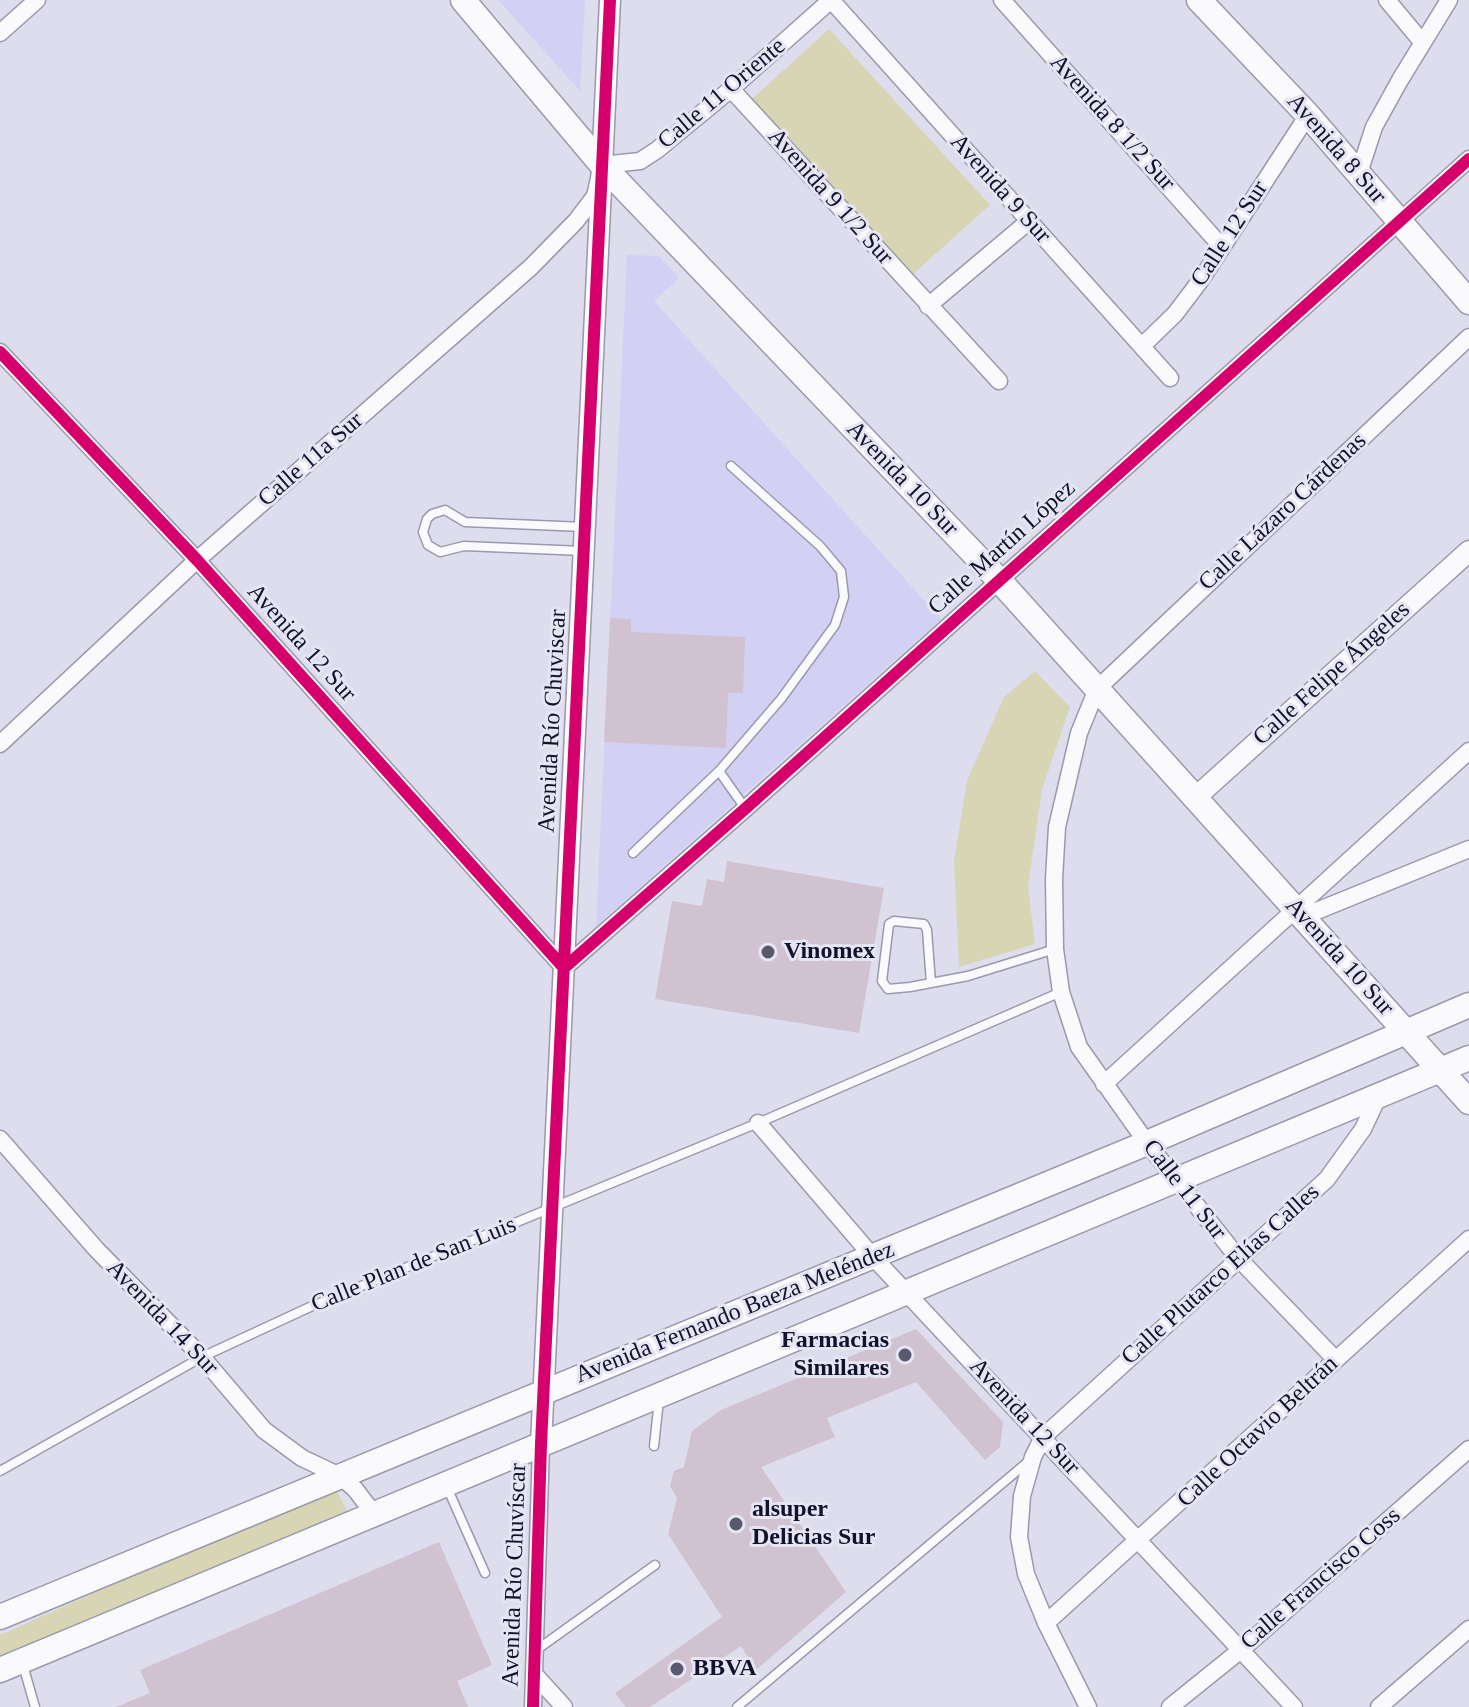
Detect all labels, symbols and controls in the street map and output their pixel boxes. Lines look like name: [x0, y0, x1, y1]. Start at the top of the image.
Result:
street label: Calle 11 Oriente: [652, 32, 792, 156]
street label: Avenida 8 1/2 Sur: [1043, 49, 1181, 197]
street label: Avenida 8 Sur: [1280, 88, 1392, 210]
street label: Avenida 9 1/2 Sur: [761, 123, 899, 271]
street label: Avenida 9 Sur: [944, 129, 1056, 249]
street label: Calle 12 Sur: [1185, 176, 1275, 292]
street label: Calle 11a Sur: [253, 407, 369, 513]
street label: Avenida 10 Sur: [840, 415, 964, 543]
street label: Calle Lázaro Cárdenas: [1193, 427, 1373, 597]
street label: Calle Martín López: [923, 474, 1081, 622]
street label: Avenida 12 Sur: [240, 578, 362, 708]
street label: Calle Felipe Ángeles: [1248, 596, 1416, 752]
street label: Avenida Río Chuviscar: [533, 609, 573, 833]
street label: Avenida 10 Sur: [1278, 892, 1400, 1022]
place label: Vinomex: [784, 938, 875, 966]
marker: Vinomex: [759, 943, 777, 961]
street label: Calle 11 Sur: [1136, 1134, 1232, 1246]
street label: Calle Plutarco Elías Calles: [1116, 1178, 1326, 1372]
street label: Calle Plan de San Luis: [307, 1211, 521, 1319]
street label: Avenida Fernando Baeza Meléndez: [571, 1236, 899, 1390]
street label: Avenida 14 Sur: [100, 1254, 224, 1382]
place label: Farmacias Similares: [781, 1327, 889, 1383]
marker: Farmacias Similares: [896, 1346, 914, 1364]
street label: Calle Octavio Beltrán: [1172, 1350, 1344, 1514]
street label: Avenida 12 Sur: [963, 1353, 1085, 1481]
street label: Avenida Río Chuvíscar: [497, 1463, 533, 1687]
place label: alsuper Delicias Sur: [752, 1496, 875, 1552]
street label: Calle Francisco Coss: [1235, 1502, 1407, 1656]
marker: alsuper Delicias Sur: [727, 1515, 745, 1533]
place label: BBVA: [693, 1655, 757, 1683]
marker: BBVA: [668, 1660, 686, 1678]

